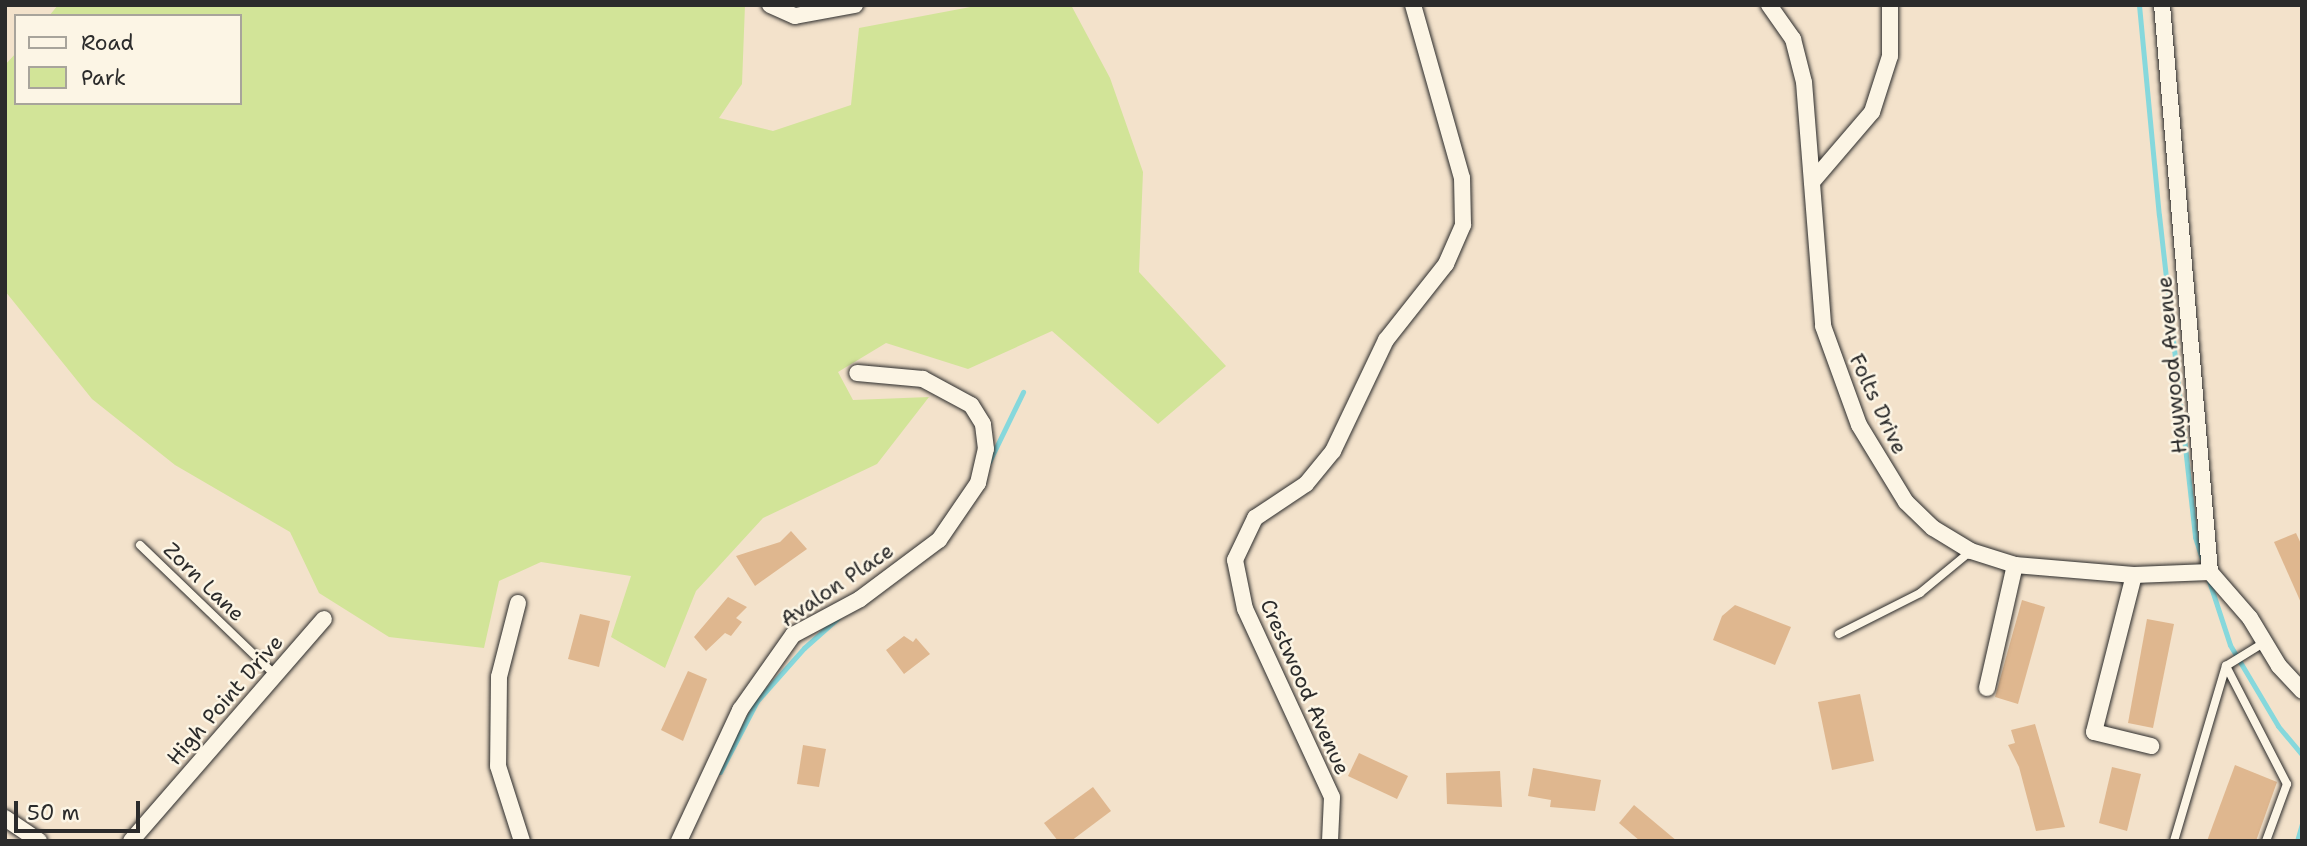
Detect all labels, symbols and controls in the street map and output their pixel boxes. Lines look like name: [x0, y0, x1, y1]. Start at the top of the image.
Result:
legend: [14, 14, 242, 105]
text: Road: [81, 29, 134, 57]
text: Park: [81, 64, 126, 92]
street label: Haywood Avenue: [2152, 275, 2192, 455]
street label: Folts Drive: [1844, 350, 1912, 458]
street label: Zorn Lane: [158, 537, 250, 627]
street label: Avalon Place: [776, 538, 898, 632]
street label: Crestwood Avenue: [1255, 595, 1355, 779]
street label: High Point Drive: [162, 630, 288, 770]
scale bar: [18, 786, 144, 830]
text: 50 m: [27, 799, 80, 827]

